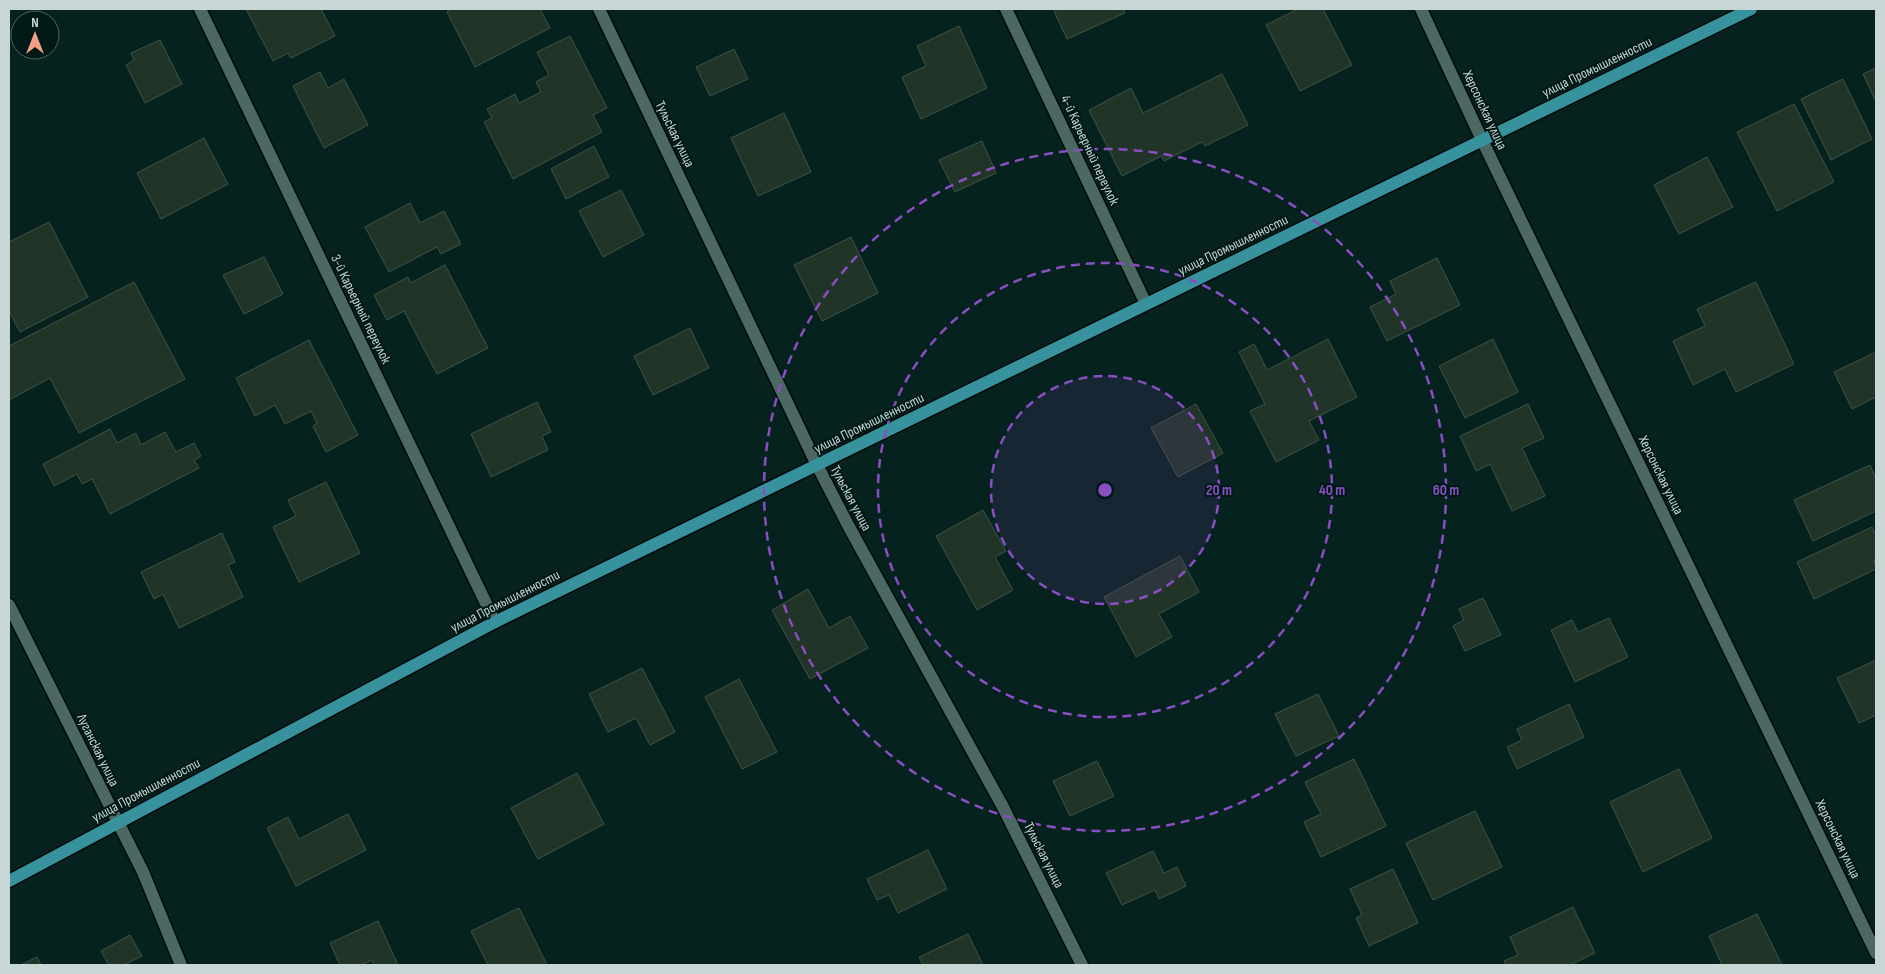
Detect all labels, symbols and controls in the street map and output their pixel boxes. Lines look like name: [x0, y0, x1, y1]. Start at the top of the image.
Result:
north arrow: [10, 10, 60, 60]
text: N: [31, 14, 39, 31]
street label: улица Промышленности: [1539, 33, 1655, 101]
street label: Херсонская улица: [1459, 67, 1511, 152]
street label: 4-й Карьерный переулок: [1057, 92, 1123, 208]
street label: Тульская улица: [652, 98, 698, 170]
street label: улица Промышленности: [1175, 211, 1291, 279]
street label: 3-й Карьерный переулок: [327, 252, 395, 367]
street label: улица Промышленности: [811, 389, 927, 457]
street label: Херсонская улица: [1634, 432, 1687, 517]
street label: Тульская улица: [827, 462, 875, 534]
centre of rings: [1096, 481, 1114, 499]
text: 20 m: [1206, 481, 1232, 500]
text: 40 m: [1319, 481, 1345, 500]
text: 60 m: [1433, 481, 1459, 500]
street label: улица Промышленности: [448, 566, 563, 636]
street label: Луганская улица: [73, 710, 123, 789]
street label: улица Промышленности: [89, 754, 203, 826]
street label: Херсонская улица: [1811, 796, 1864, 881]
street label: Тульская улица: [1020, 819, 1068, 891]

